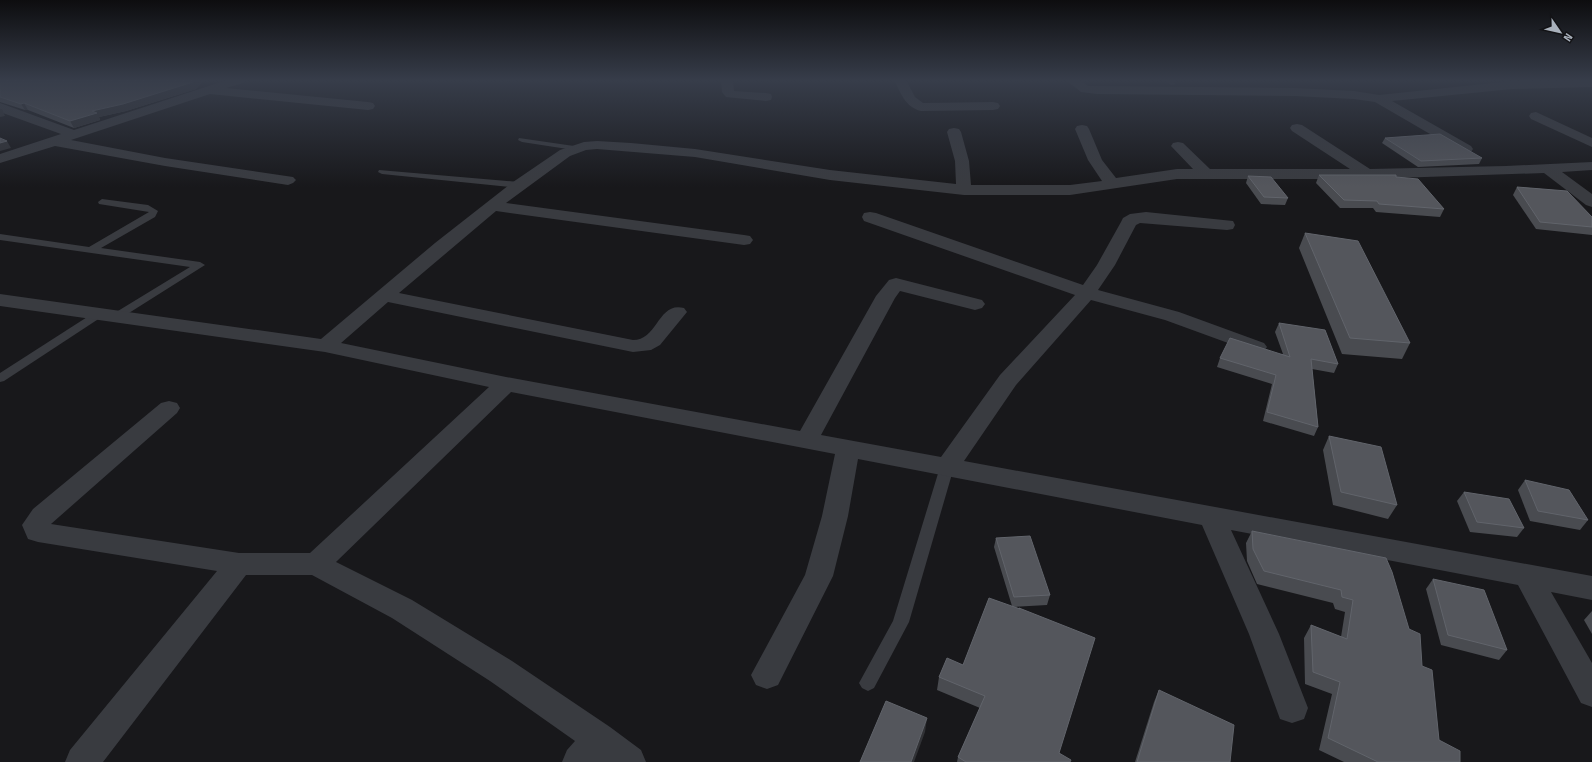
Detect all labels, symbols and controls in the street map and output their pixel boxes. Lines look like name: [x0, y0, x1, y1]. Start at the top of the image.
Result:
north arrow: [1540, 12, 1580, 52]
text: N: [1561, 31, 1575, 44]

